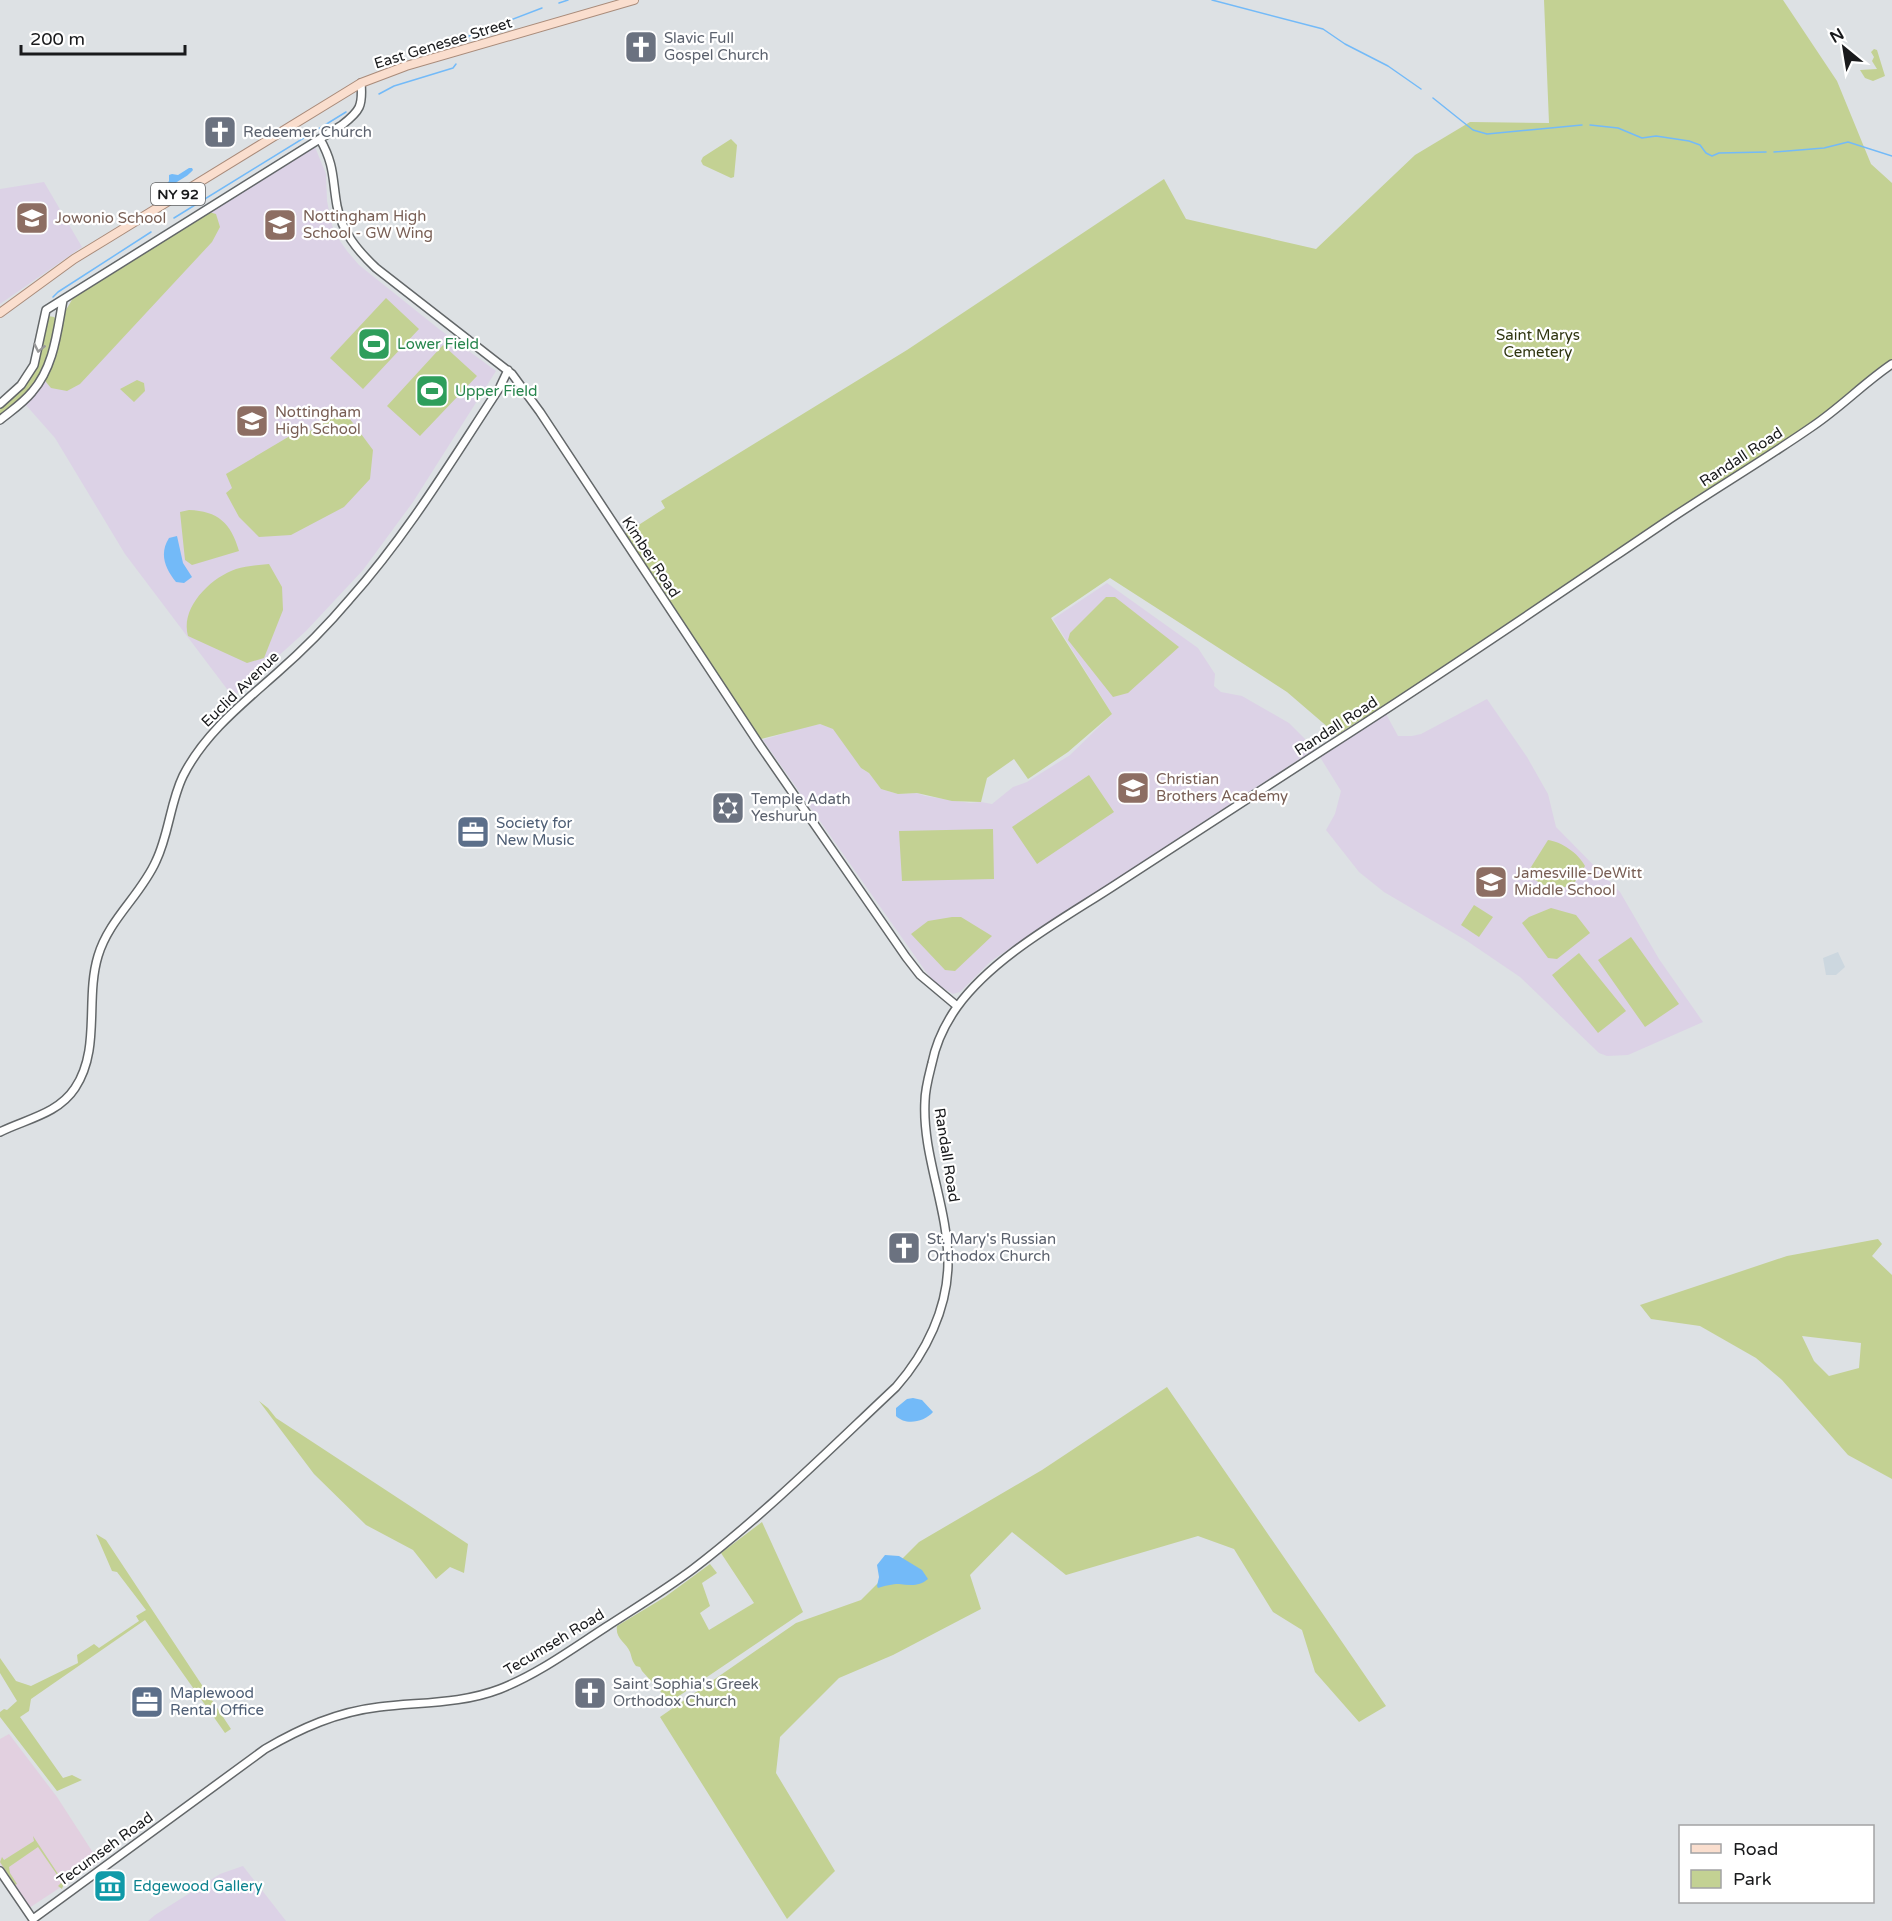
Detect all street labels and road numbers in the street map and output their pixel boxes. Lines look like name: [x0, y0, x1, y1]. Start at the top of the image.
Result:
street label: East Genesee Street: [372, 13, 514, 73]
road number: NY 92: [151, 183, 205, 205]
street label: Randall Road: [1696, 424, 1786, 490]
street label: Kimber Road: [618, 513, 684, 601]
street label: Euclid Avenue: [197, 647, 283, 731]
street label: Randall Road: [1291, 693, 1381, 759]
street label: Randall Road: [931, 1107, 963, 1203]
street label: Tecumseh Road: [501, 1605, 607, 1679]
street label: Tecumseh Road: [54, 1808, 156, 1890]

